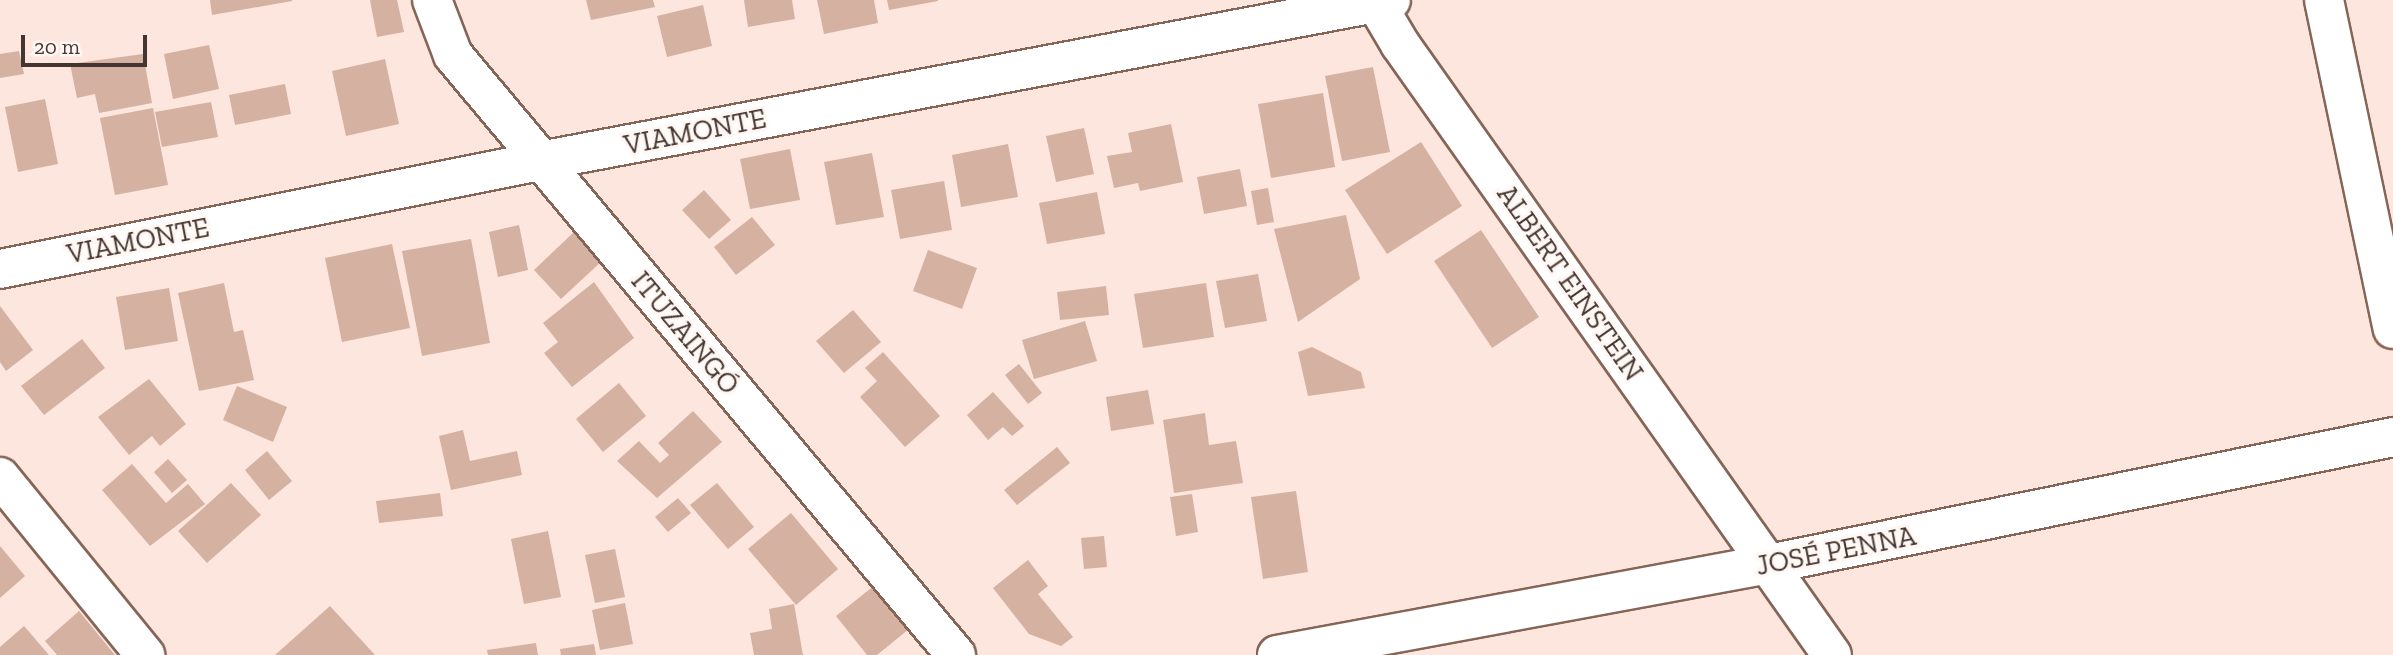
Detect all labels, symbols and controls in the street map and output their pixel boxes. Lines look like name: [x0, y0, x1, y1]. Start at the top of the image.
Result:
scale bar: [24, 21, 150, 65]
text: 20 m: [34, 34, 80, 59]
street label: VIAMONTE: [621, 102, 769, 162]
street label: ALBERT EINSTEIN: [1490, 178, 1650, 388]
street label: VIAMONTE: [64, 211, 212, 271]
street label: ITUZAINGÓ: [624, 265, 746, 401]
street label: JOSÉ PENNA: [1753, 519, 1919, 583]

